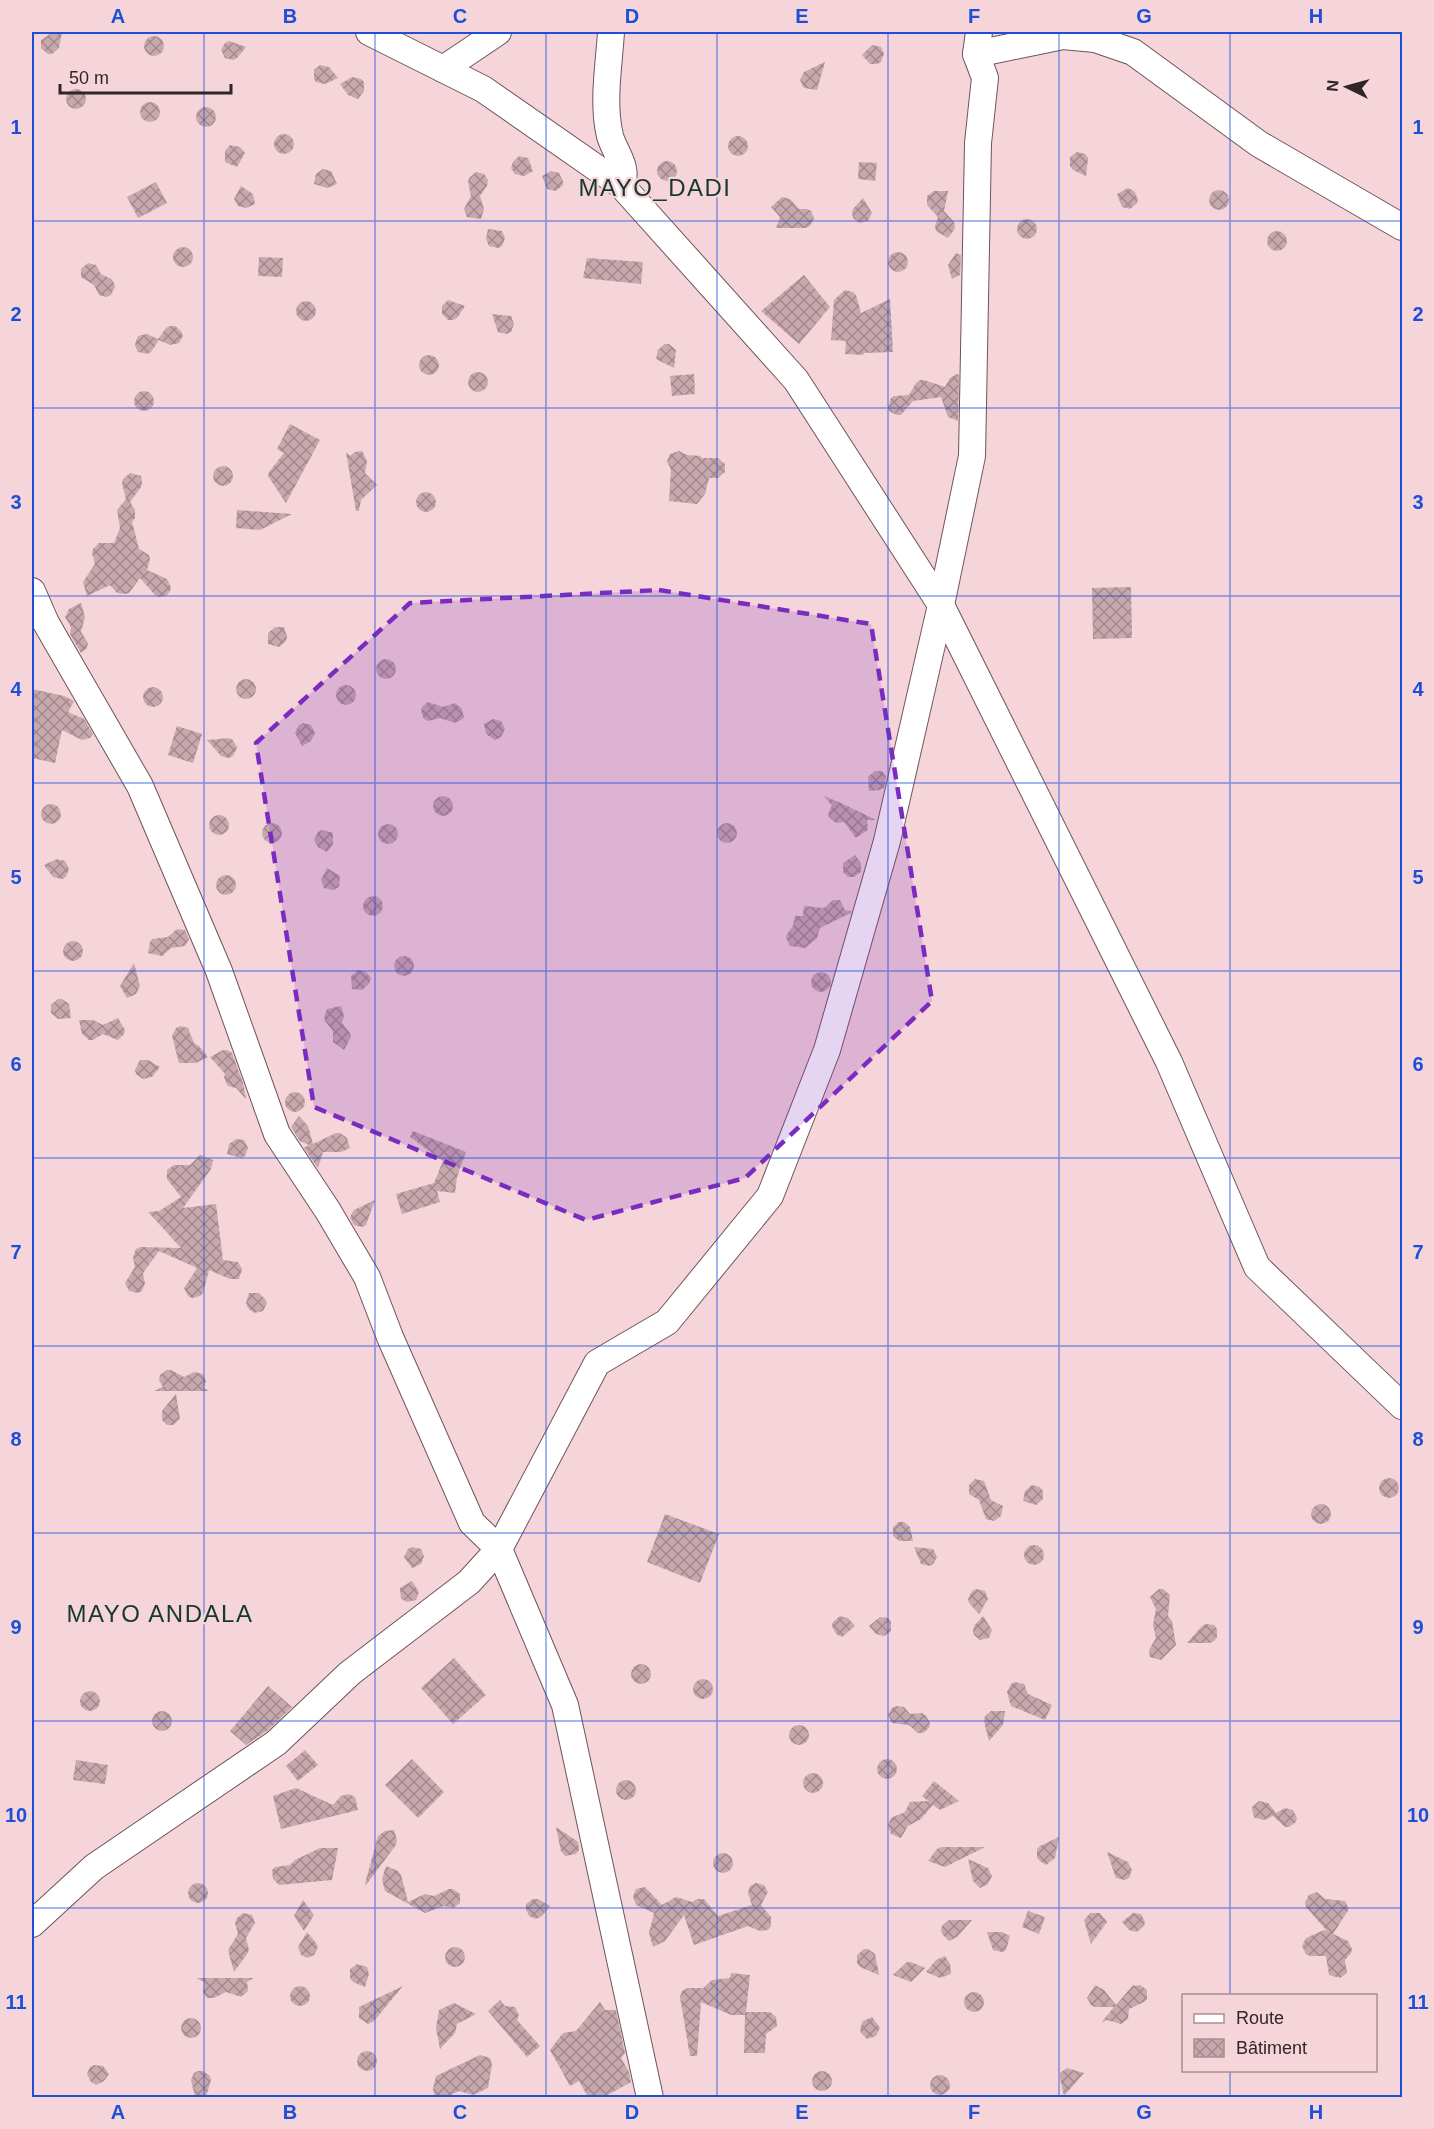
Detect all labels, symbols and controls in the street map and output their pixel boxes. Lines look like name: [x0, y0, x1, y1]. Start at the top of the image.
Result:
text: A: [111, 5, 125, 27]
text: B: [283, 5, 297, 27]
text: C: [453, 5, 467, 27]
text: D: [625, 5, 639, 27]
text: E: [795, 5, 809, 27]
text: F: [968, 5, 980, 27]
text: G: [1136, 5, 1152, 27]
text: H: [1309, 5, 1323, 27]
scale bar: [60, 57, 231, 95]
north arrow: [1317, 57, 1377, 117]
text: 50 m: [69, 68, 109, 88]
text: N: [1324, 79, 1342, 92]
text: 1: [10, 116, 22, 138]
text: 1: [1412, 116, 1424, 138]
district label: MAYO_DADI: [578, 174, 732, 201]
text: 2: [10, 303, 22, 325]
text: 2: [1412, 303, 1424, 325]
text: 3: [10, 491, 22, 513]
text: 3: [1412, 491, 1424, 513]
text: 4: [10, 678, 22, 700]
text: 4: [1412, 678, 1424, 700]
text: 5: [10, 866, 22, 888]
text: 5: [1412, 866, 1424, 888]
text: 6: [10, 1053, 22, 1075]
text: 6: [1412, 1053, 1424, 1075]
text: 7: [10, 1241, 22, 1263]
text: 7: [1412, 1241, 1424, 1263]
text: 8: [10, 1428, 22, 1450]
text: 8: [1412, 1428, 1424, 1450]
district label: MAYO ANDALA: [67, 1600, 253, 1627]
text: 9: [10, 1616, 22, 1638]
text: 9: [1412, 1616, 1424, 1638]
text: 10: [5, 1804, 27, 1826]
text: 10: [1407, 1804, 1429, 1826]
text: 11: [5, 1991, 27, 2013]
text: 11: [1407, 1991, 1429, 2013]
legend: [1182, 1994, 1377, 2072]
text: Route: [1236, 2008, 1284, 2028]
text: Bâtiment: [1236, 2038, 1307, 2058]
text: A: [111, 2101, 125, 2123]
text: B: [283, 2101, 297, 2123]
text: C: [453, 2101, 467, 2123]
text: D: [625, 2101, 639, 2123]
text: E: [795, 2101, 809, 2123]
text: F: [968, 2101, 980, 2123]
text: G: [1136, 2101, 1152, 2123]
text: H: [1309, 2101, 1323, 2123]

